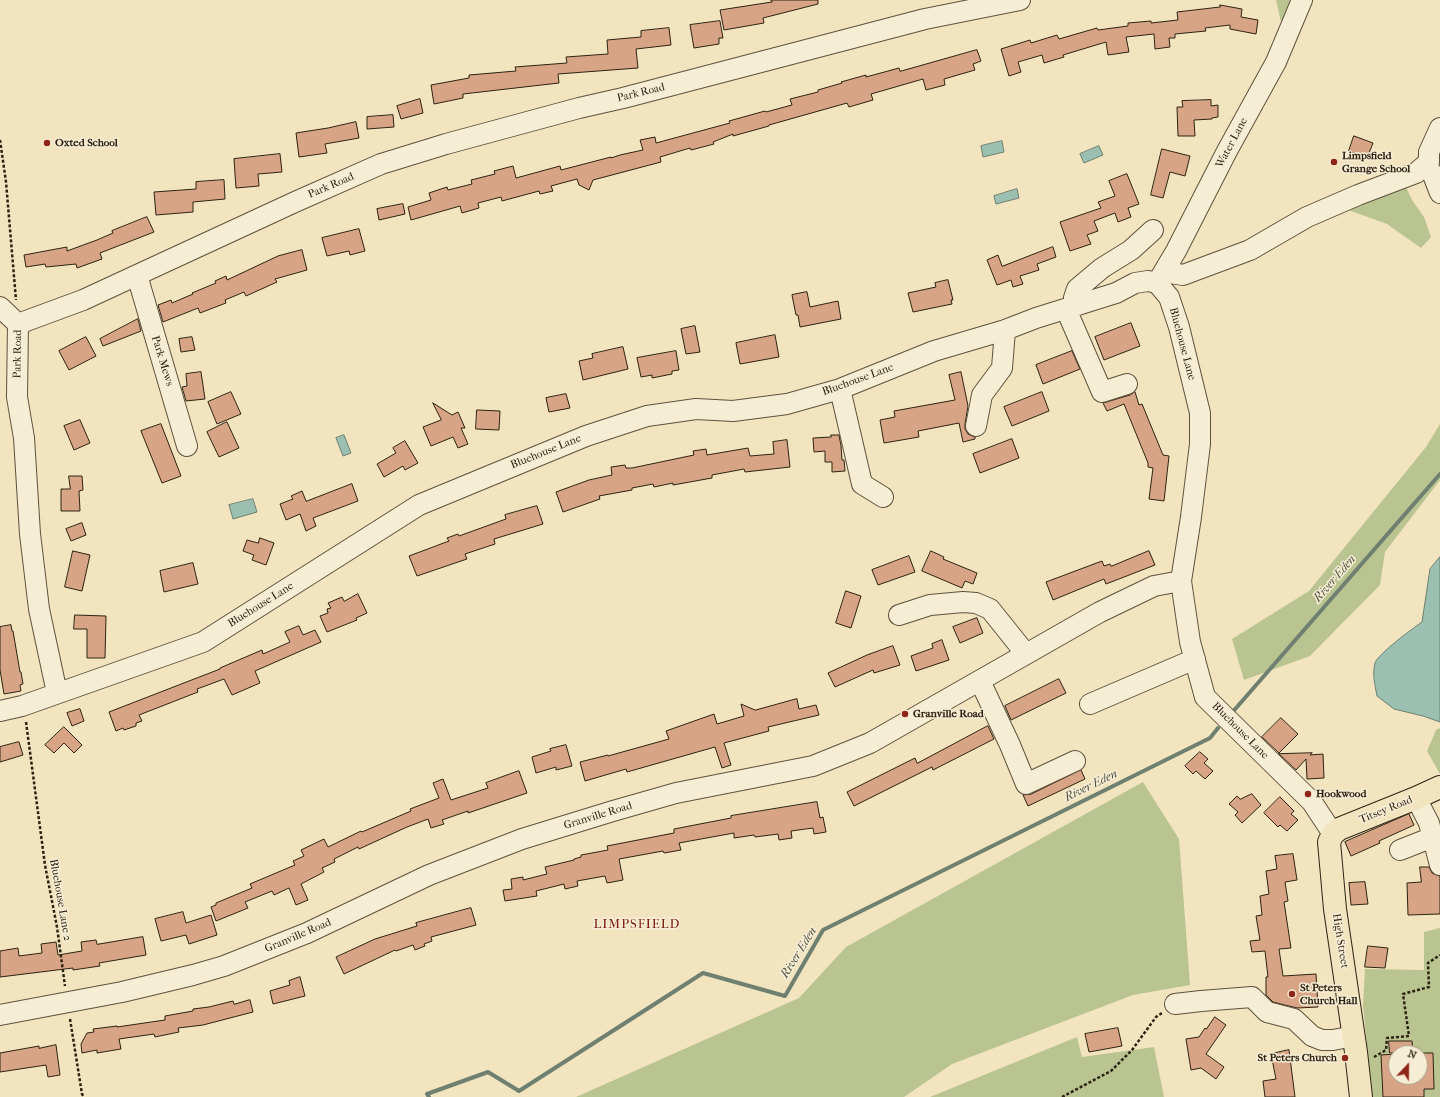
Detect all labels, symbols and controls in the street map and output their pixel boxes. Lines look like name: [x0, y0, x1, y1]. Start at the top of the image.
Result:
street label: Park Road: [616, 81, 666, 105]
street label: Water Lane: [1213, 116, 1251, 170]
place label: Oxted School: [55, 136, 118, 150]
marker: Oxted School: [42, 138, 52, 148]
place label: Limpsfield Grange School: [1342, 149, 1410, 175]
marker: Limpsfield Grange School: [1329, 157, 1339, 167]
street label: Park Road: [306, 170, 356, 202]
street label: Bluehouse Lane: [1166, 306, 1198, 382]
street label: Park Road: [11, 330, 25, 378]
street label: Park Mews: [148, 334, 176, 388]
street label: Bluehouse Lane: [821, 361, 895, 399]
street label: Bluehouse Lane: [509, 432, 583, 472]
water label: River Eden: [1311, 553, 1359, 605]
street label: Bluehouse Lane: [226, 580, 296, 630]
street label: Bluehouse Lane: [1209, 700, 1271, 762]
place label: Granville Road: [913, 707, 984, 721]
marker: Granville Road: [900, 709, 910, 719]
water label: River Eden: [1062, 767, 1120, 805]
place label: Hookwood: [1316, 787, 1366, 801]
marker: Hookwood: [1303, 789, 1313, 799]
street label: Titsey Road: [1357, 793, 1415, 827]
street label: Granville Road: [562, 799, 634, 833]
street label: Bluehouse Lane 2: [46, 858, 74, 942]
street label: High Street: [1329, 913, 1351, 969]
street label: Granville Road: [263, 916, 333, 956]
district label: LIMPSFIELD: [593, 917, 681, 933]
water label: River Eden: [778, 925, 820, 981]
place label: St Peters Church Hall: [1300, 981, 1358, 1007]
marker: St Peters Church Hall: [1287, 989, 1297, 999]
north arrow: [1388, 1045, 1428, 1085]
text: N: [1406, 1047, 1419, 1062]
place label: St Peters Church: [1257, 1051, 1337, 1065]
marker: St Peters Church: [1340, 1053, 1350, 1063]

